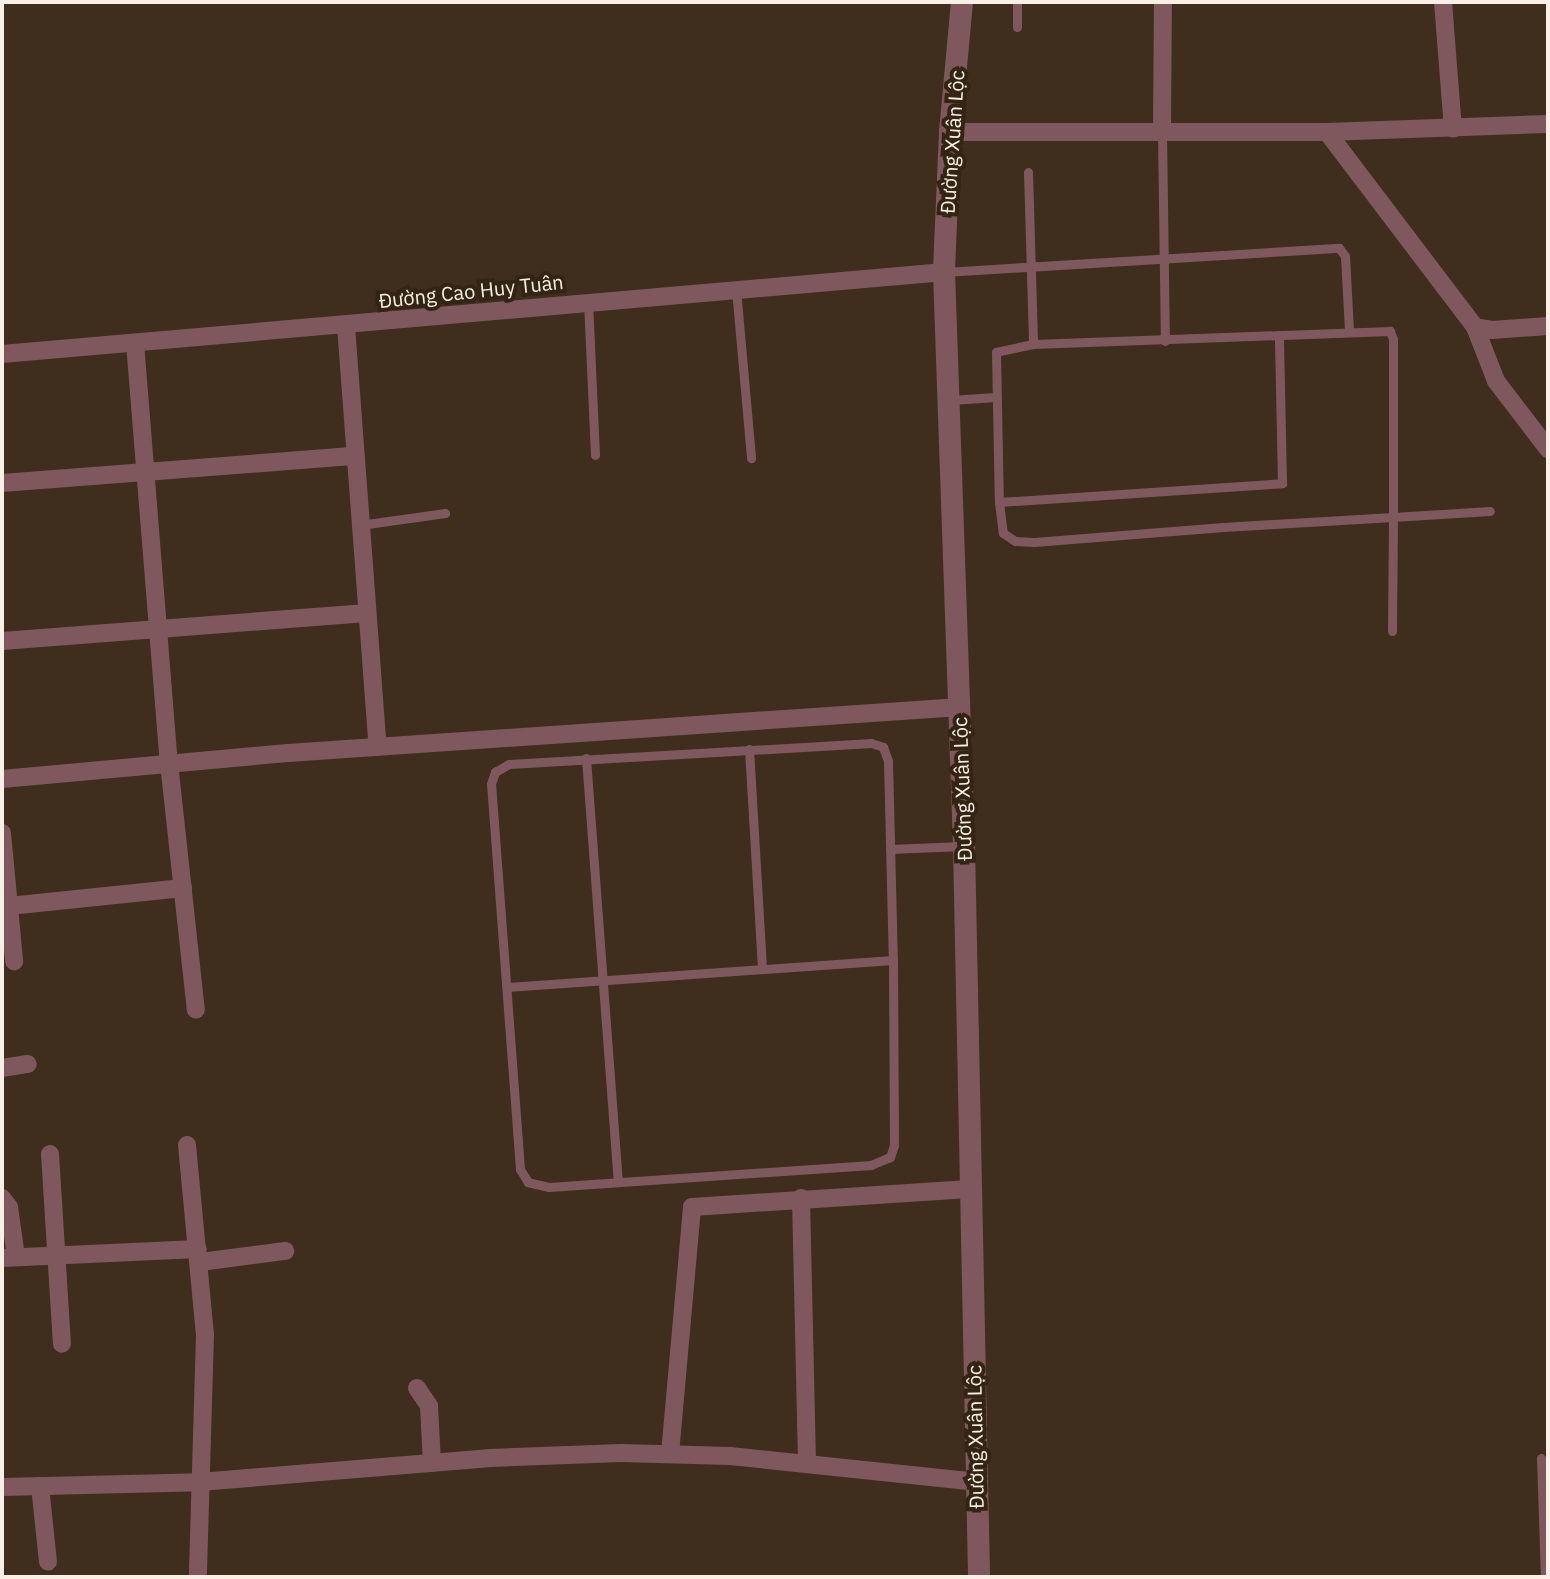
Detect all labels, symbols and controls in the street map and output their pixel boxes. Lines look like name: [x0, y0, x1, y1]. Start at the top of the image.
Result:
street label: Đường Xuân Lộc: [935, 69, 969, 215]
street label: Đường Cao Huy Tuân: [377, 269, 565, 313]
street label: Đường Xuân Lộc: [947, 717, 977, 861]
street label: Đường Xuân Lộc: [962, 1365, 988, 1509]

